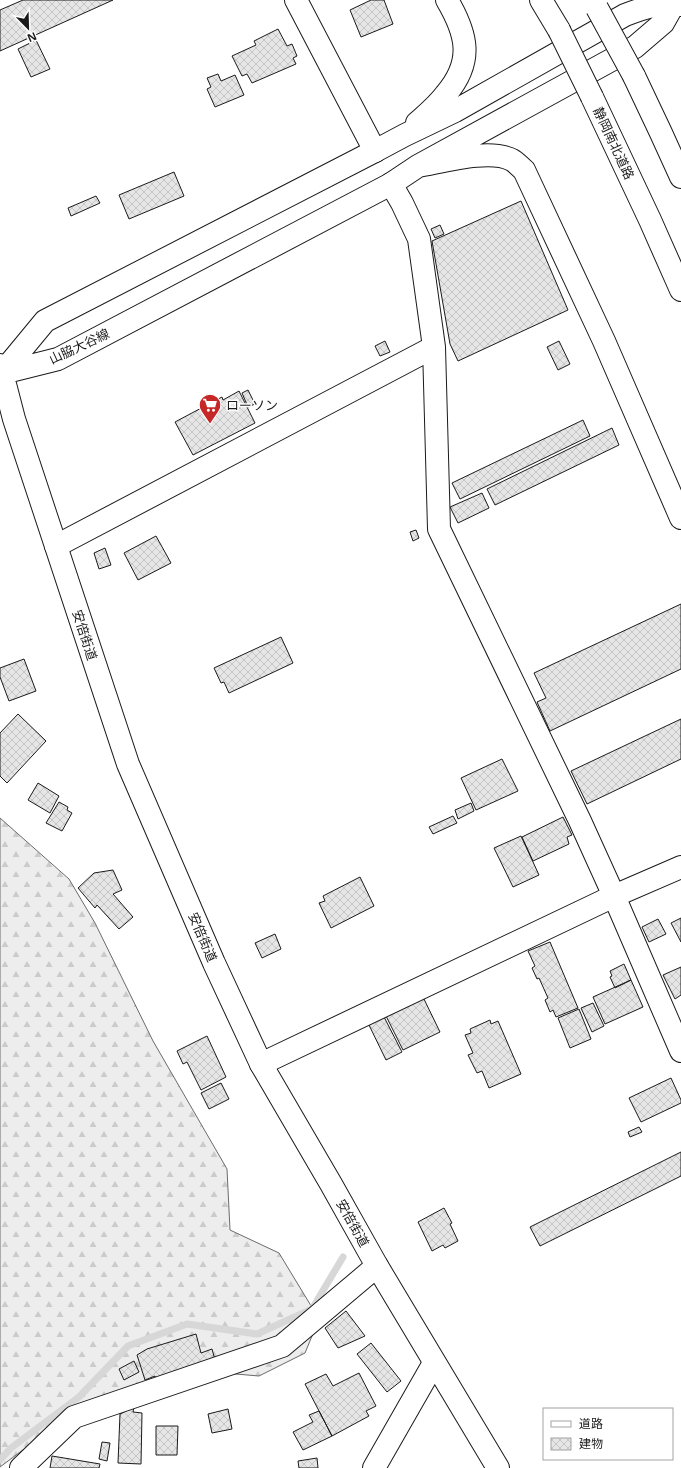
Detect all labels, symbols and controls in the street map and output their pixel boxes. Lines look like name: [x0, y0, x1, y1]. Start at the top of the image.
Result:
north arrow: [8, 8, 48, 48]
text: N: [25, 29, 39, 46]
street label: 静岡南北道路: [589, 104, 639, 182]
street label: 山脇大谷線: [46, 324, 112, 368]
supermarket icon: ローソン: [197, 392, 223, 425]
place label: ローソン: [226, 396, 278, 414]
street label: 安倍街道: [68, 607, 102, 663]
street label: 安倍街道: [185, 910, 221, 964]
street label: 安倍街道: [333, 1196, 373, 1250]
legend: [543, 1408, 673, 1460]
text: 道路: [579, 1415, 603, 1432]
text: 建物: [579, 1435, 603, 1452]

